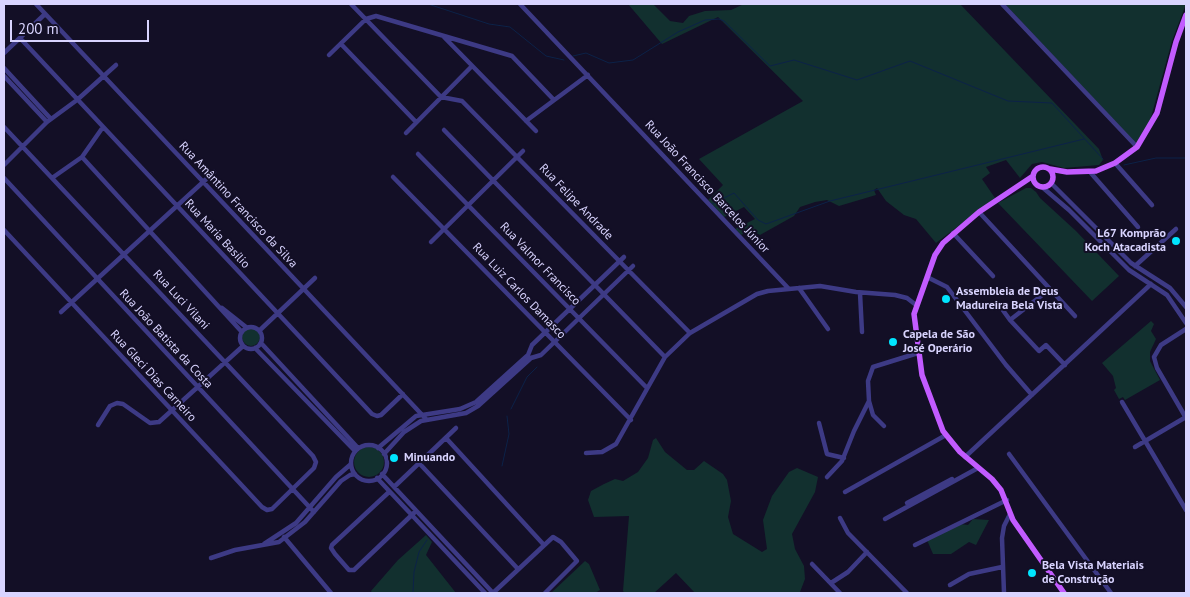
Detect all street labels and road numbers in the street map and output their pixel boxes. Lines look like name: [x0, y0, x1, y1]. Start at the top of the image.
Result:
street label: Rua João Francisco Barcelos Júnior: [642, 118, 772, 256]
street label: Rua Amântino Francisco da Silva: [176, 139, 300, 271]
street label: Rua Felipe Andrade: [536, 161, 616, 243]
street label: Rua Maria Basílio: [181, 197, 253, 271]
street label: Rua Valmor Francisco: [497, 219, 583, 309]
street label: Rua Luiz Carlos Damasco: [469, 240, 569, 342]
street label: Rua Luci Vilani: [150, 267, 212, 333]
street label: Rua João Batista da Costa: [116, 286, 216, 392]
street label: Rua Gleci Dias Carneiro: [107, 327, 199, 425]

